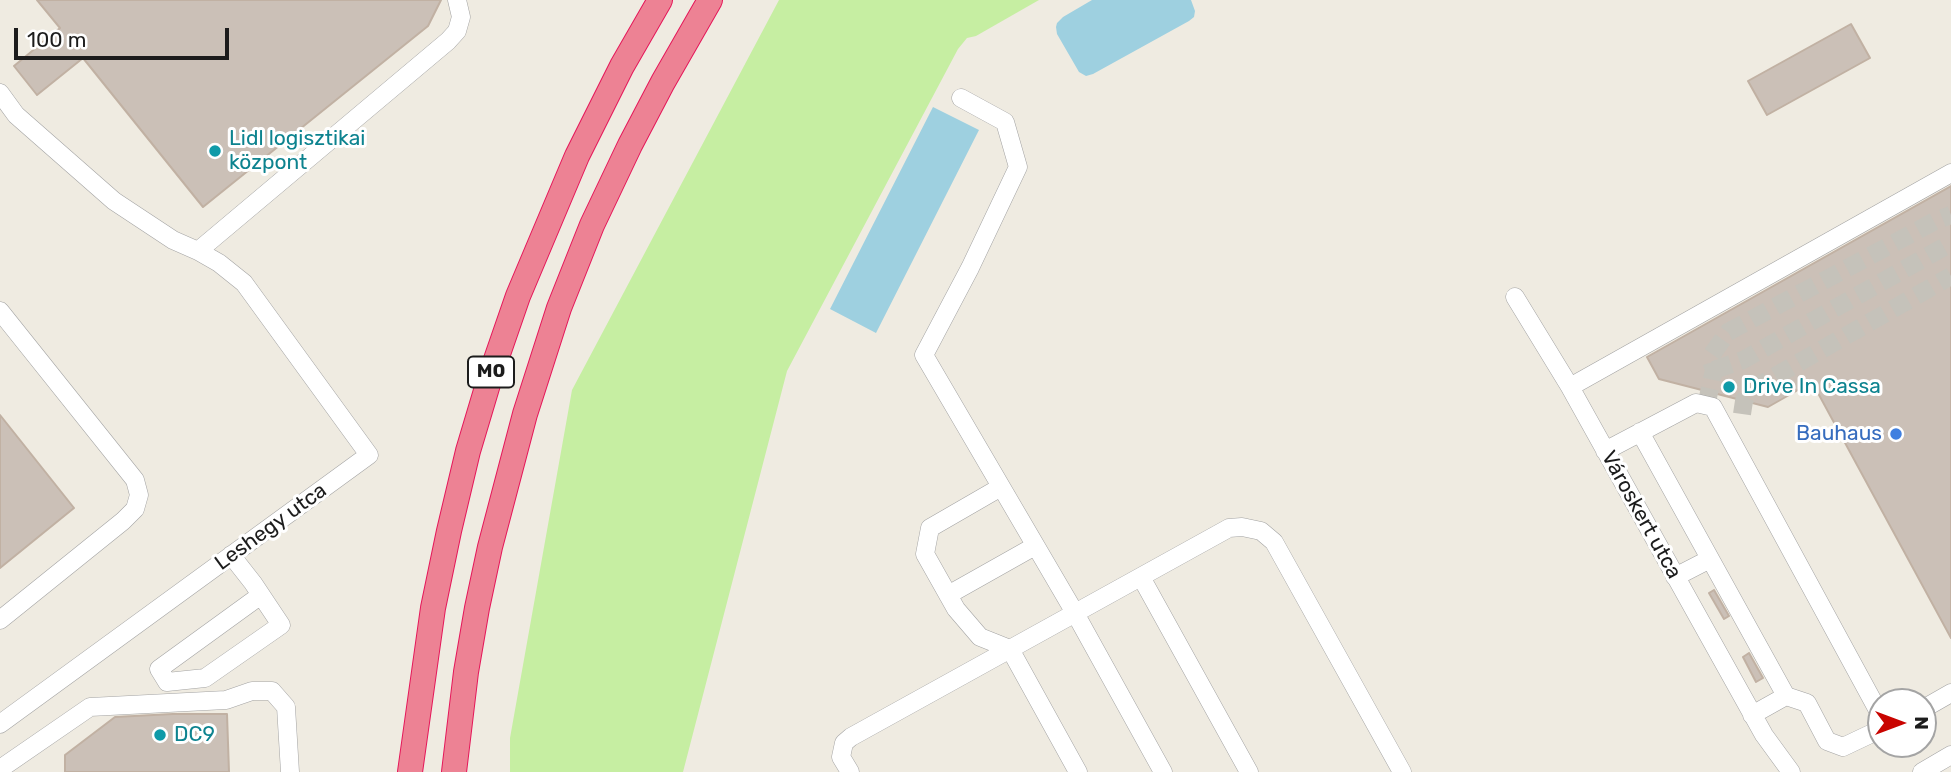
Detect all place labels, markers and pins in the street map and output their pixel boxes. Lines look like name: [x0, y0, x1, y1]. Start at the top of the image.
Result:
place label: Lidl logisztikai központ: [229, 126, 365, 176]
marker: Lidl logisztikai központ: [207, 143, 223, 159]
place label: Drive In Cassa: [1743, 374, 1881, 400]
marker: Drive In Cassa: [1721, 379, 1737, 395]
place label: Bauhaus: [1796, 421, 1882, 447]
marker: Bauhaus: [1888, 426, 1904, 442]
place label: DC9: [174, 722, 215, 748]
marker: DC9: [152, 727, 168, 743]

